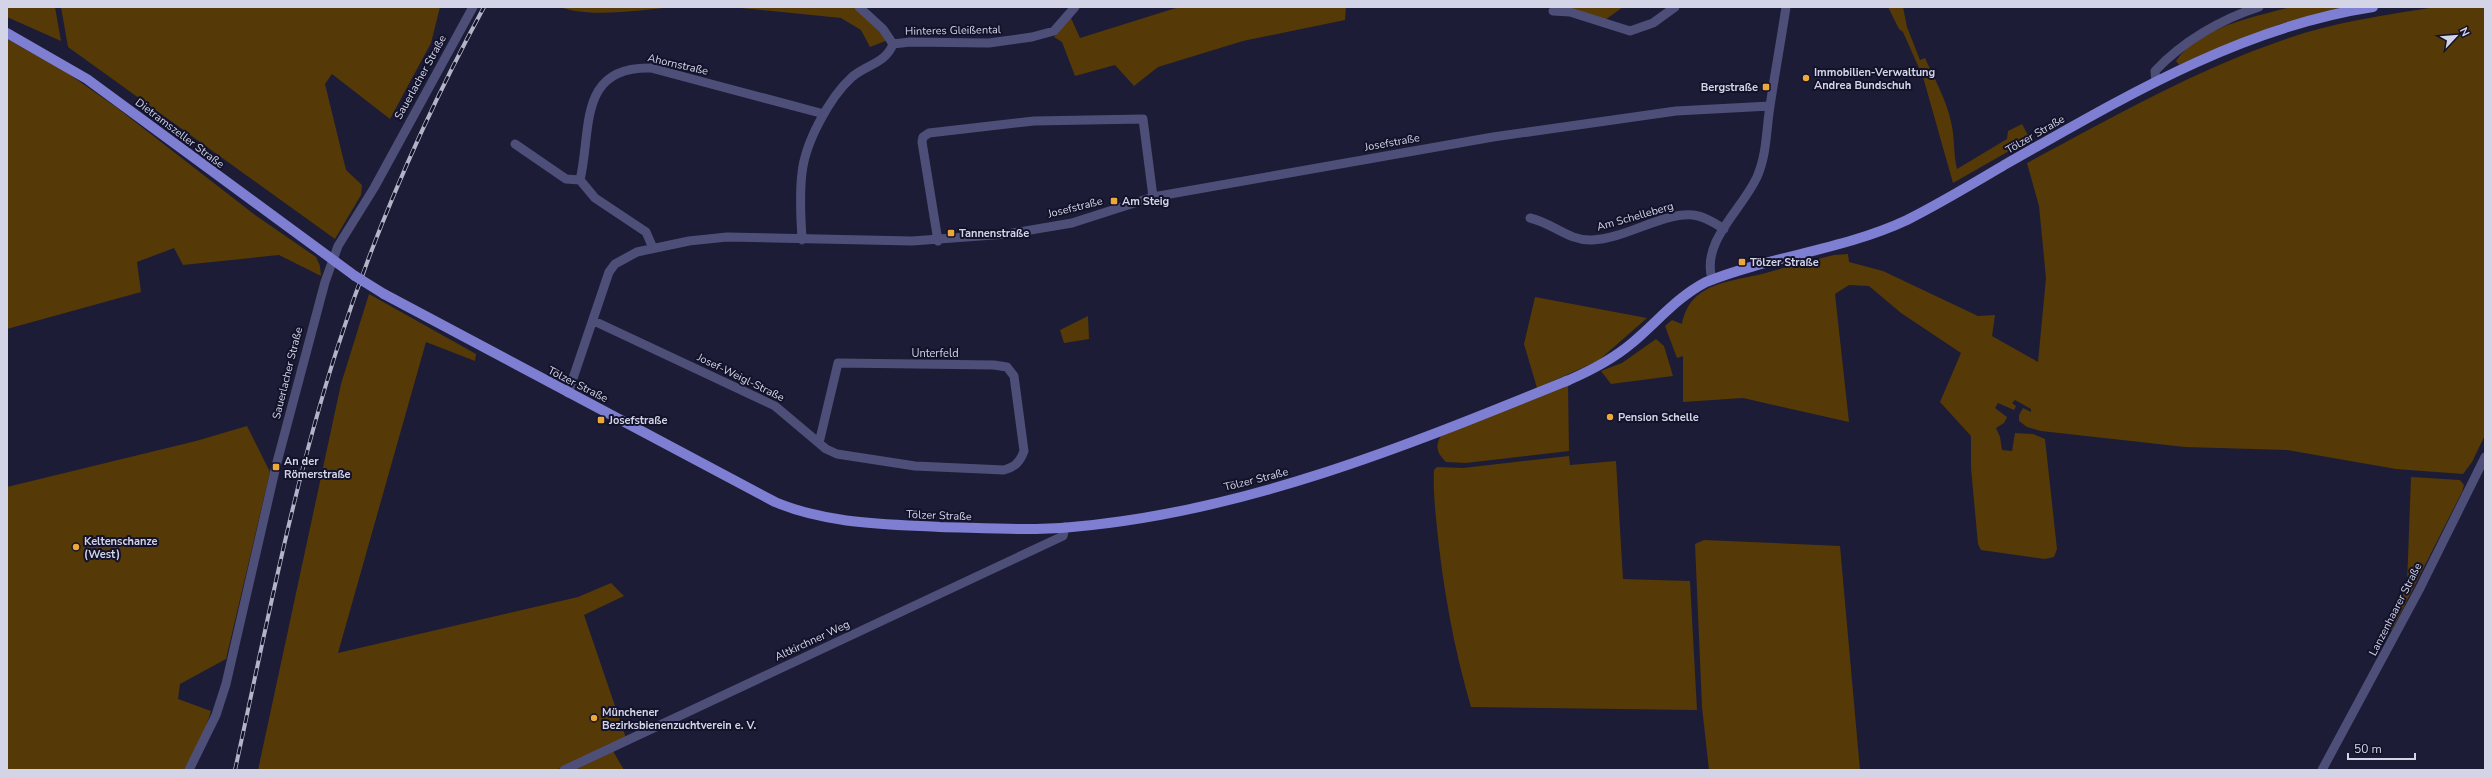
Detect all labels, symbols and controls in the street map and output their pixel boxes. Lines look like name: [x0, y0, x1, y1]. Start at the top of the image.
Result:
north arrow: [2436, 16, 2476, 56]
street label: Hinteres Gleißental: [905, 22, 1002, 39]
text: N: [2456, 25, 2473, 39]
street label: Sauerlacher Straße: [391, 32, 450, 122]
street label: Ahornstraße: [646, 50, 710, 79]
place label: Immobilien-Verwaltung Andrea Bundschuh: [1814, 65, 1935, 93]
marker: Immobilien-Verwaltung Andrea Bundschuh: [1801, 73, 1811, 83]
place label: Bergstraße: [1701, 80, 1758, 95]
marker: Bergstraße: [1761, 82, 1771, 92]
street label: Dietramszeller Straße: [132, 95, 227, 172]
street label: Tölzer Straße: [2003, 111, 2068, 157]
street label: Josefstraße: [1362, 130, 1421, 155]
street label: Josefstraße: [1045, 193, 1104, 222]
place label: Am Steig: [1122, 194, 1169, 209]
marker: Am Steig: [1109, 196, 1119, 206]
street label: Am Schelleberg: [1595, 198, 1675, 235]
place label: Tannenstraße: [959, 226, 1029, 241]
marker: Tannenstraße: [946, 228, 956, 238]
place label: Tölzer Straße: [1750, 255, 1819, 270]
marker: Tölzer Straße: [1737, 257, 1747, 267]
street label: Sauerlacher Straße: [269, 325, 306, 421]
street label: Unterfeld: [911, 346, 959, 361]
street label: Josef-Weigl-Straße: [694, 349, 787, 405]
street label: Tölzer Straße: [545, 363, 611, 406]
place label: Pension Schelle: [1618, 410, 1699, 425]
marker: Pension Schelle: [1605, 412, 1615, 422]
place label: Josefstraße: [608, 413, 667, 428]
marker: Josefstraße: [596, 415, 606, 425]
place label: An der Römerstraße: [284, 454, 351, 482]
marker: An der Römerstraße: [271, 462, 281, 472]
street label: Tölzer Straße: [1222, 464, 1290, 495]
street label: Tölzer Straße: [906, 507, 972, 524]
place label: Keltenschanze (West): [84, 534, 158, 562]
marker: Keltenschanze (West): [71, 542, 81, 552]
street label: Lanzenhaarer Straße: [2366, 560, 2425, 658]
street label: Altkirchner Weg: [772, 617, 852, 664]
place label: Münchener Bezirksbienenzuchtverein e. V.: [602, 705, 757, 733]
marker: Münchener Bezirksbienenzuchtverein e. V.: [589, 713, 599, 723]
scale bar: [2348, 735, 2415, 761]
text: 50 m: [2354, 741, 2382, 757]

